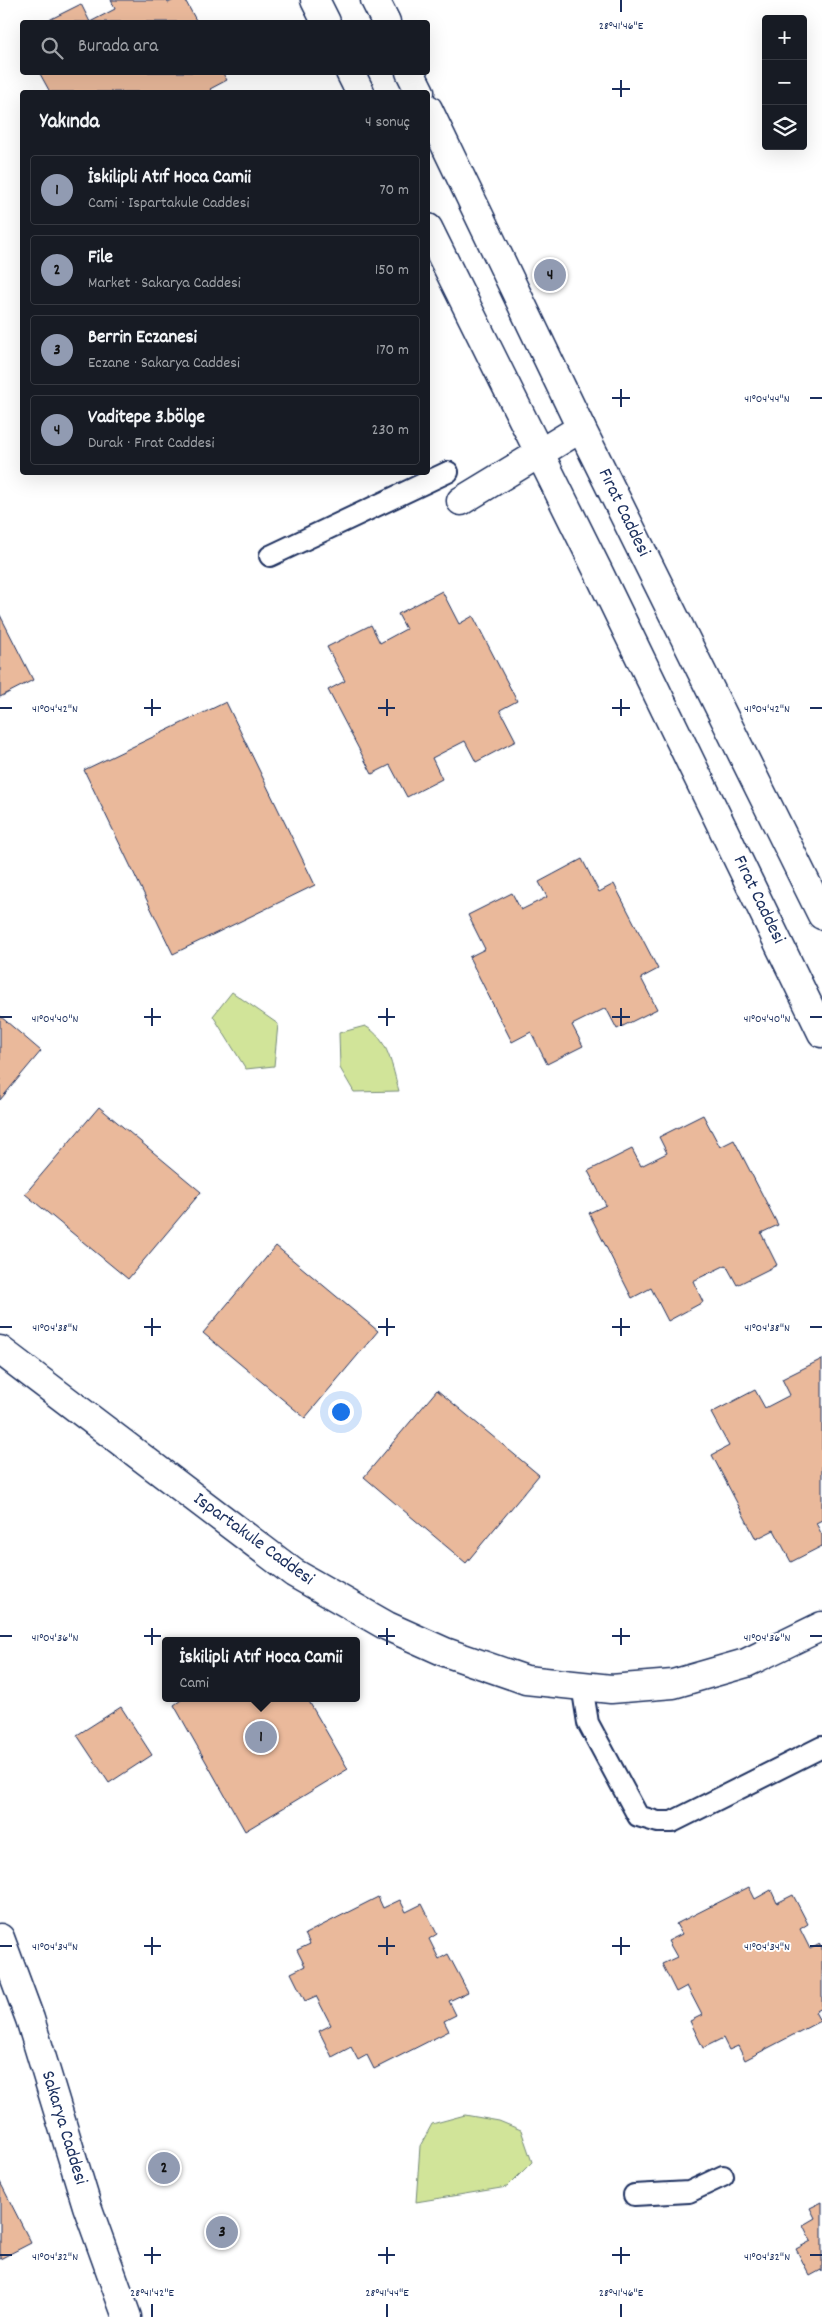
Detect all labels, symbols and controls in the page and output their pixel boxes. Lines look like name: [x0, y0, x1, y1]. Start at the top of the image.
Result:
map controls: [762, 15, 807, 150]
button: +: [762, 15, 807, 60]
text: 28°41'46"E: [599, 18, 644, 35]
search box: [20, 20, 430, 75]
icon: search: [38, 34, 66, 62]
text: Burada ara: [78, 34, 158, 61]
button: −: [762, 60, 807, 105]
button: layers: [762, 105, 807, 150]
text: Yakında: [40, 108, 99, 138]
text: 4 sonuç: [365, 111, 410, 134]
text: İskilipli Atıf Hoca Camii: [88, 165, 251, 192]
text: 1: [55, 179, 59, 202]
text: 70 m: [379, 179, 409, 202]
text: Cami · Ispartakule Caddesi: [88, 192, 249, 215]
text: File: [88, 245, 113, 272]
pin: 4: [534, 256, 566, 294]
text: 2: [54, 259, 61, 282]
text: 150 m: [375, 259, 409, 282]
text: Market · Sakarya Caddesi: [88, 272, 241, 295]
text: Berrin Eczanesi: [88, 325, 197, 352]
text: 3: [53, 339, 61, 362]
text: 170 m: [376, 339, 409, 362]
text: Eczane · Sakarya Caddesi: [88, 352, 240, 375]
text: 41°04'44"N: [744, 391, 790, 408]
text: Vaditepe 3.bölge: [88, 405, 205, 432]
text: 4: [54, 419, 60, 442]
text: 230 m: [372, 419, 409, 442]
text: Durak · Fırat Caddesi: [88, 432, 214, 455]
street label: Fırat Caddesi: [590, 464, 656, 562]
text: 41°04'42"N: [32, 701, 78, 718]
text: 41°04'42"N: [744, 701, 790, 718]
street label: Fırat Caddesi: [725, 851, 791, 949]
text: 41°04'40"N: [31, 1011, 79, 1028]
text: 41°04'40"N: [743, 1011, 791, 1028]
text: 41°04'38"N: [32, 1320, 78, 1337]
text: 41°04'38"N: [744, 1320, 790, 1337]
your location: [328, 1399, 354, 1425]
street label: Ispartakule Caddesi: [187, 1487, 319, 1593]
text: 41°04'36"N: [32, 1630, 78, 1647]
text: 41°04'36"N: [744, 1630, 790, 1647]
popup: [162, 1637, 360, 1702]
text: İskilipli Atıf Hoca Camii: [179, 1645, 343, 1672]
text: Cami: [179, 1672, 209, 1695]
pin: 1: [245, 1718, 277, 1756]
text: 41°04'34"N: [32, 1939, 78, 1956]
text: 41°04'34"N: [744, 1939, 790, 1956]
street label: Sakarya Caddesi: [33, 2068, 93, 2189]
pin: 2: [148, 2149, 180, 2187]
pin: 3: [206, 2213, 238, 2251]
text: 41°04'32"N: [32, 2249, 78, 2266]
text: 41°04'32"N: [744, 2249, 790, 2266]
text: 28°41'42"E: [130, 2285, 174, 2302]
text: 28°41'44"E: [365, 2285, 409, 2302]
text: 28°41'46"E: [599, 2285, 644, 2302]

